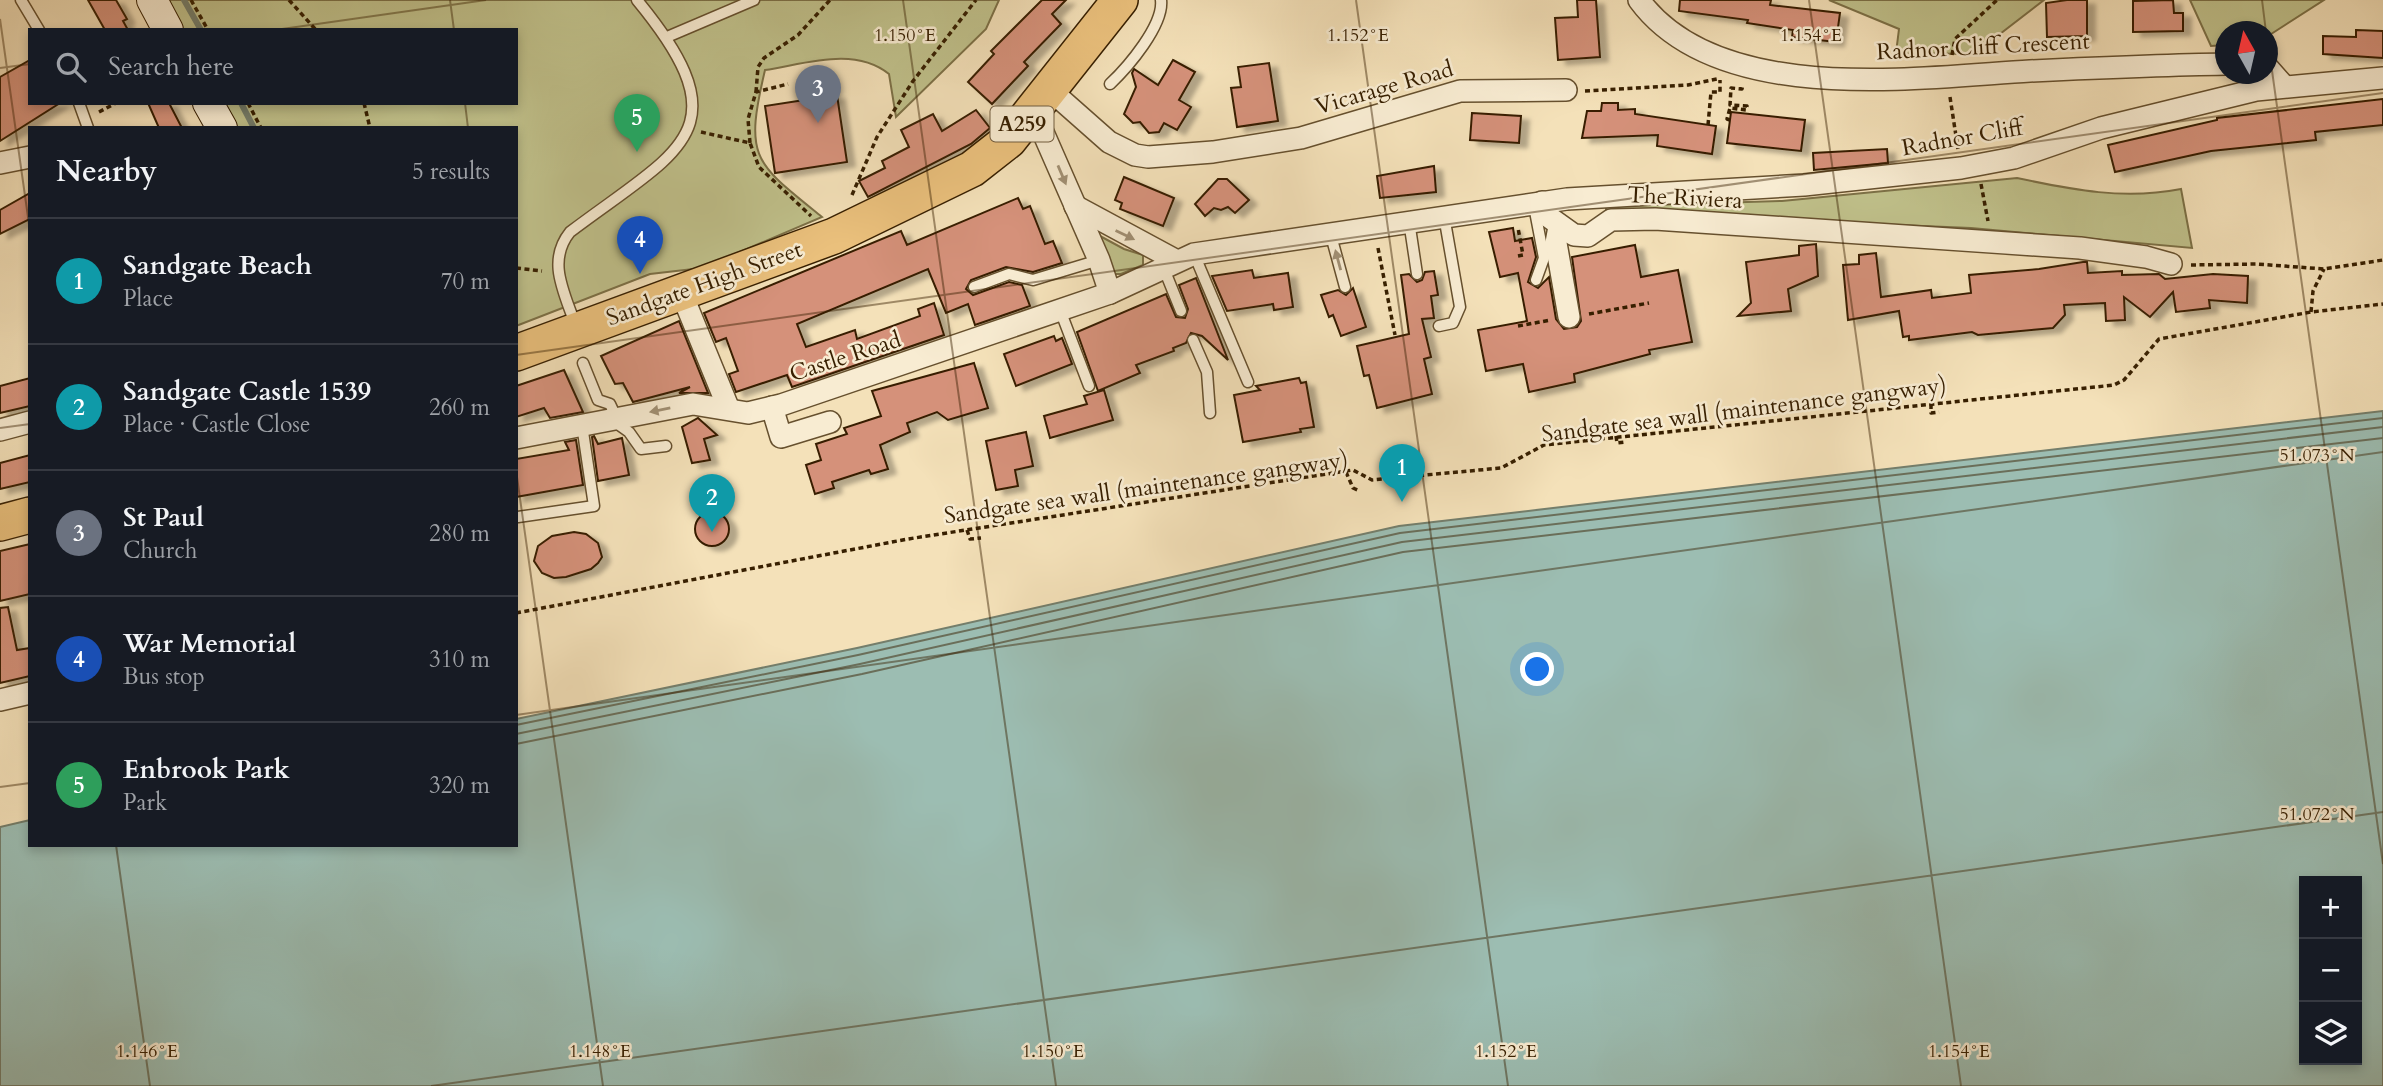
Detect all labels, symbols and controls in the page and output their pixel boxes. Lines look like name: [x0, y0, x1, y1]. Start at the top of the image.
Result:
north arrow: [2215, 21, 2278, 84]
text: 1.150°E: [874, 23, 936, 48]
text: 1.152°E: [1327, 23, 1389, 48]
text: 1.154°E: [1780, 23, 1842, 48]
street label: Radnor Cliff Crescent: [1876, 25, 2090, 68]
search box: [28, 28, 518, 105]
icon: search: [52, 48, 90, 86]
text: Search here: [108, 49, 234, 84]
street label: Vicarage Road: [1312, 53, 1457, 122]
pin: 3: [795, 65, 841, 123]
pin: 5: [614, 94, 660, 152]
road number: A259: [990, 106, 1054, 142]
street label: Radnor Cliff: [1899, 111, 2029, 163]
text: Nearby: [56, 151, 157, 192]
text: 5 results: [412, 156, 490, 187]
one-way arrow: [1056, 165, 1068, 185]
street label: The Riviera: [1627, 179, 1743, 216]
pin: 4: [617, 216, 663, 274]
one-way arrow: [1115, 230, 1135, 241]
street label: Sandgate High Street: [602, 234, 806, 333]
text: Sandgate Beach: [123, 248, 312, 283]
one-way arrow: [1332, 249, 1342, 270]
text: 1: [73, 266, 85, 297]
text: 70 m: [441, 266, 490, 297]
text: Place: [123, 283, 173, 314]
street label: Castle Road: [785, 324, 906, 389]
street label: Sandgate sea wall (maintenance gangway): [1540, 369, 1948, 450]
text: Sandgate Castle 1539: [123, 374, 371, 409]
text: 2: [73, 392, 85, 423]
text: 260 m: [429, 392, 490, 423]
one-way arrow: [649, 405, 671, 416]
text: Place · Castle Close: [123, 409, 310, 440]
text: 51.073°N: [2279, 443, 2355, 468]
street label: Sandgate sea wall (maintenance gangway): [942, 444, 1350, 531]
pin: 1: [1379, 444, 1425, 502]
pin: 2: [689, 474, 735, 532]
text: St Paul: [123, 500, 204, 535]
text: 3: [73, 518, 85, 549]
text: 280 m: [429, 518, 490, 549]
text: Church: [123, 535, 197, 566]
text: War Memorial: [123, 626, 296, 661]
text: 4: [73, 644, 85, 675]
text: 310 m: [429, 644, 490, 675]
your location: [1520, 652, 1554, 686]
text: Bus stop: [123, 661, 205, 692]
text: Enbrook Park: [123, 752, 290, 787]
text: 5: [73, 770, 85, 801]
text: 320 m: [429, 770, 490, 801]
text: Park: [123, 787, 167, 818]
text: 51.072°N: [2279, 802, 2355, 827]
map controls: [2299, 876, 2362, 1065]
button: +: [2299, 876, 2362, 939]
button: −: [2299, 939, 2362, 1002]
button: layers: [2299, 1002, 2362, 1065]
text: 1.146°E: [116, 1039, 178, 1064]
text: 1.148°E: [569, 1039, 631, 1064]
text: 1.150°E: [1022, 1039, 1084, 1064]
text: 1.152°E: [1475, 1039, 1537, 1064]
text: 1.154°E: [1928, 1039, 1990, 1064]

